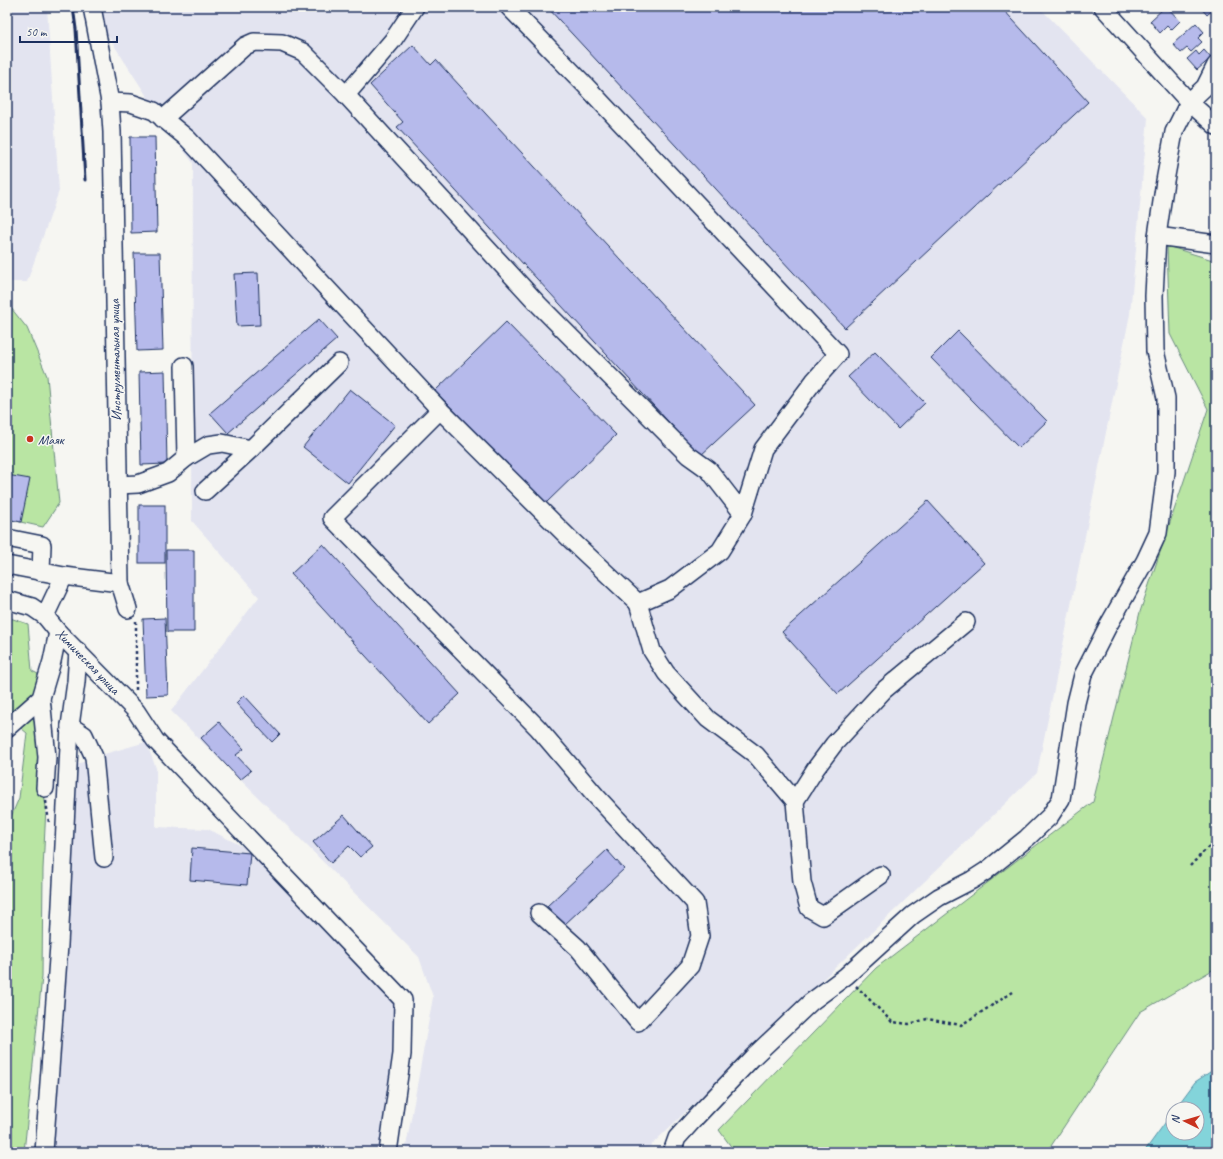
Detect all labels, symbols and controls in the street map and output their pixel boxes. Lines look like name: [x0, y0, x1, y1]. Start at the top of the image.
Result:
scale bar: [20, 18, 117, 44]
text: 50 m: [26, 24, 48, 40]
street label: Инструментальная улица: [106, 298, 125, 421]
place label: Маяк: [38, 431, 66, 448]
marker: Маяк: [25, 434, 35, 444]
street label: Химическая улица: [52, 625, 124, 699]
north arrow: [1165, 1101, 1205, 1141]
text: N: [1168, 1114, 1182, 1124]

